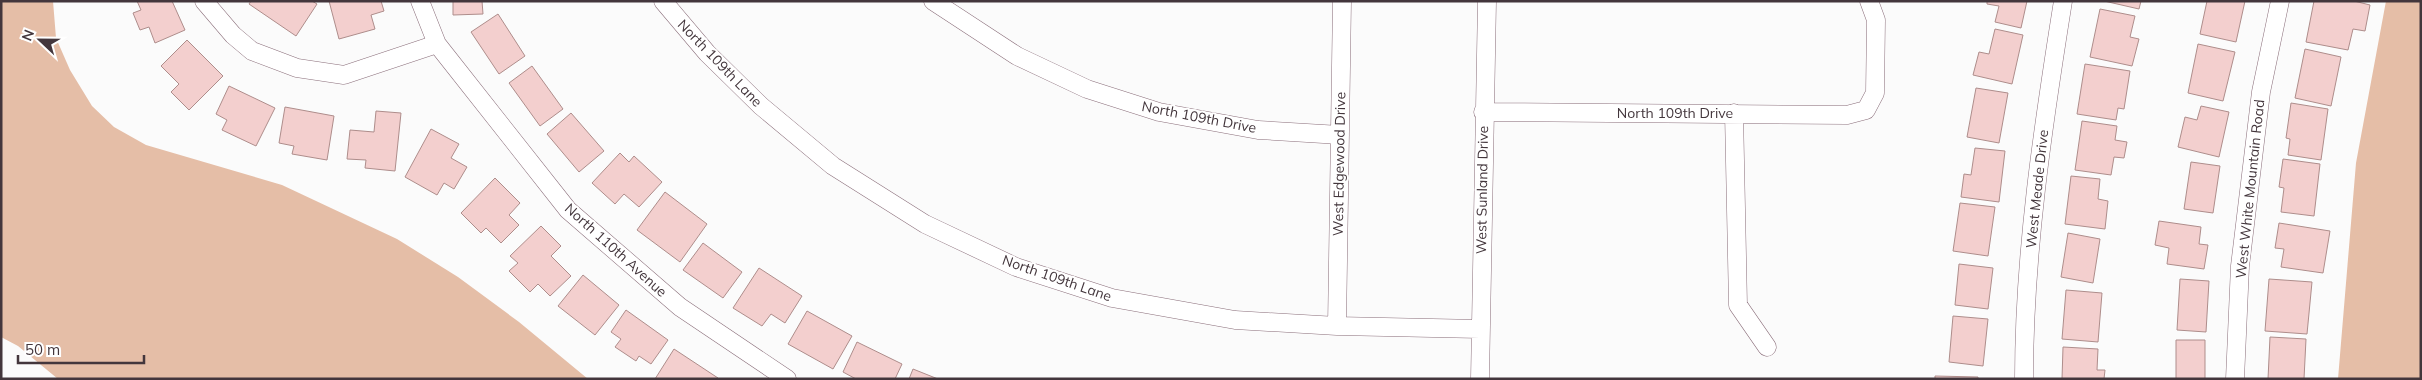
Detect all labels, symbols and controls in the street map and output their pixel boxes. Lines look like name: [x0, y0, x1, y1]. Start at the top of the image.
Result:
north arrow: [15, 15, 65, 65]
street label: North 109th Lane: [674, 16, 766, 110]
text: N: [18, 27, 38, 43]
street label: West Edgewood Drive: [1329, 92, 1349, 236]
street label: North 109th Drive: [1140, 97, 1258, 137]
street label: West White Mountain Road: [2232, 99, 2268, 279]
street label: North 109th Drive: [1617, 104, 1733, 122]
street label: West Sunland Drive: [1472, 126, 1492, 254]
street label: West Meade Drive: [2022, 129, 2052, 249]
street label: North 110th Avenue: [561, 199, 671, 301]
street label: North 109th Lane: [1000, 251, 1114, 305]
scale bar: [18, 332, 144, 364]
text: 50 m: [25, 340, 60, 359]

